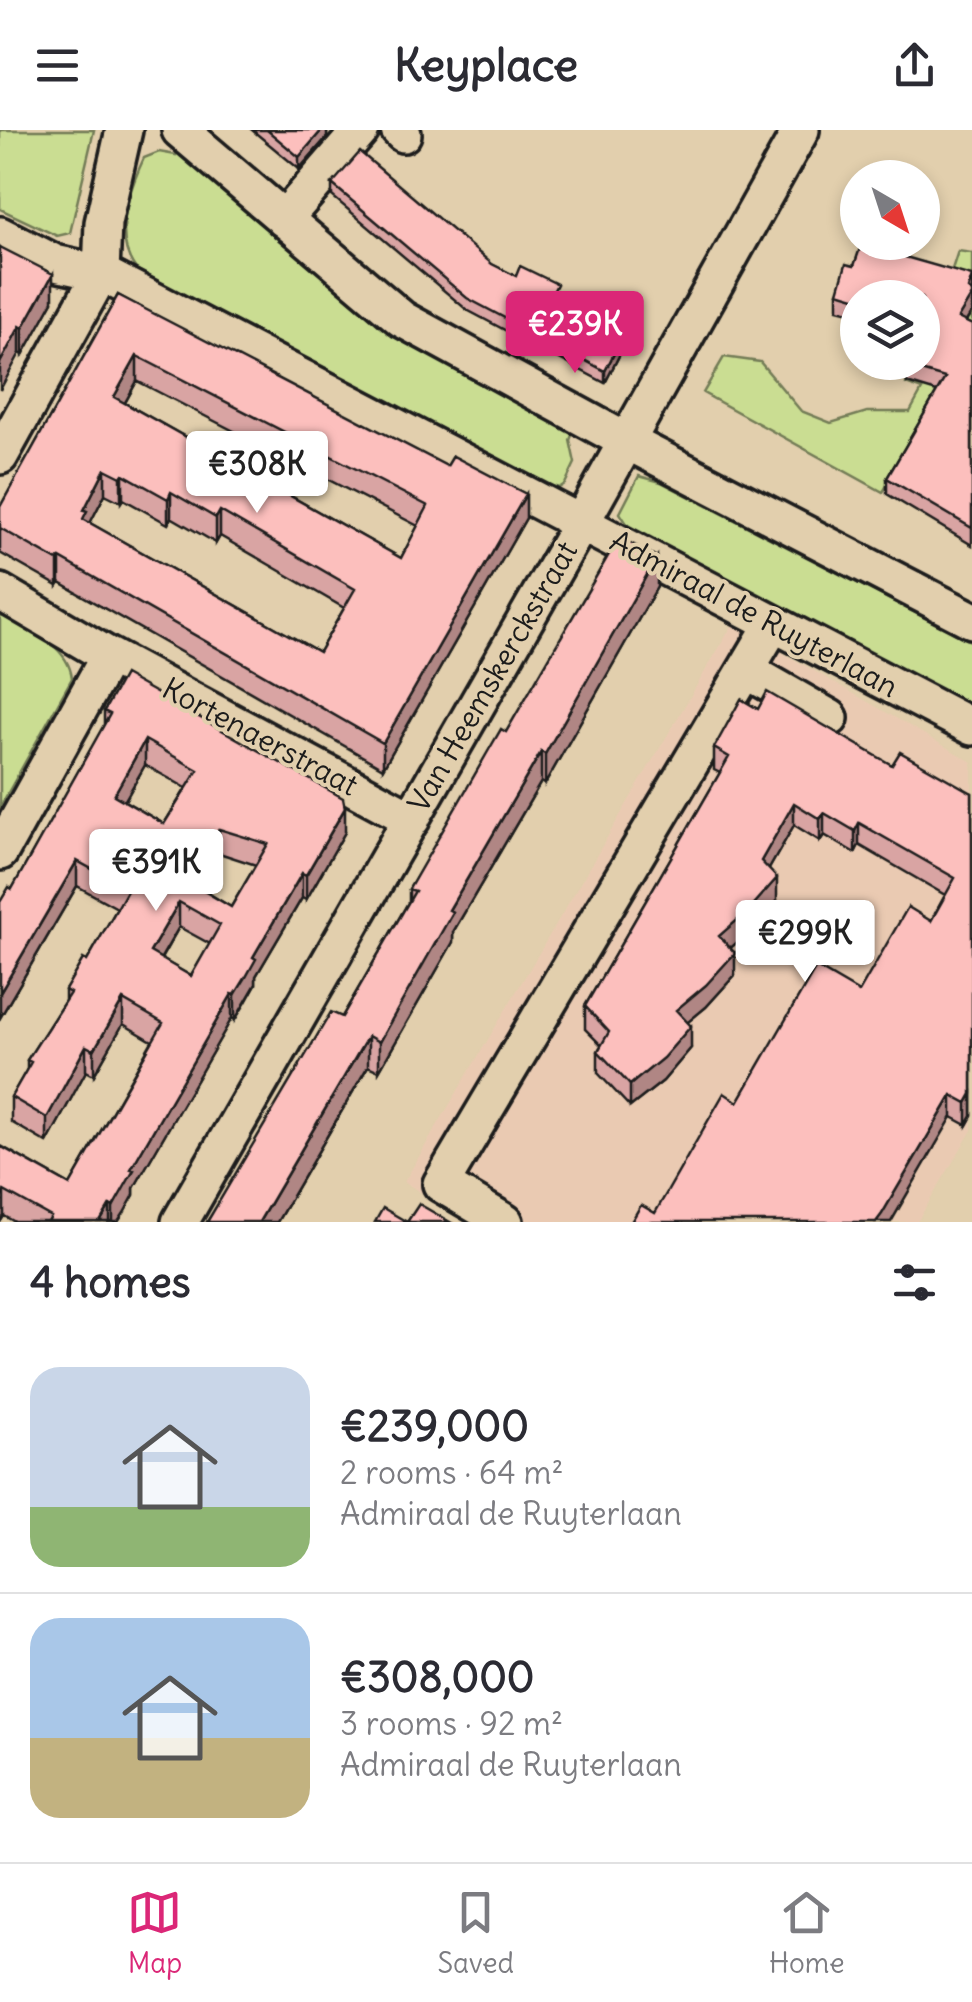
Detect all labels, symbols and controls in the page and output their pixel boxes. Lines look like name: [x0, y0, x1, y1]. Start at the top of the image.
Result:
text: Keyplace: [394, 37, 578, 93]
icon: menu: [30, 38, 85, 93]
icon: share: [887, 38, 942, 93]
north arrow: [840, 160, 940, 260]
map controls: [840, 160, 940, 380]
button: layers: [840, 280, 940, 380]
pin: €239K: [505, 291, 645, 376]
text: €239K: [528, 303, 622, 344]
pin: €308K: [187, 431, 327, 516]
text: €308K: [208, 443, 306, 484]
street label: Admiraal de Ruyterlaan: [604, 521, 905, 705]
street label: Van Heemskerckstraat: [399, 534, 585, 819]
street label: Kortenaerstraat: [156, 669, 365, 804]
pin: €391K: [86, 829, 226, 914]
text: €391K: [111, 841, 201, 882]
pin: €299K: [735, 900, 875, 985]
text: €299K: [758, 912, 852, 953]
icon: filters: [887, 1255, 942, 1310]
text: 4 homes: [30, 1256, 191, 1308]
text: €239,000: [340, 1400, 529, 1452]
icon: home: [110, 1407, 230, 1527]
text: 2 rooms · 64 m²: [340, 1452, 563, 1493]
text: Admiraal de Ruyterlaan: [340, 1493, 682, 1534]
text: €308,000: [340, 1651, 534, 1703]
icon: home: [110, 1658, 230, 1778]
text: 3 rooms · 92 m²: [340, 1703, 563, 1744]
text: Admiraal de Ruyterlaan: [340, 1744, 682, 1785]
tab: Map: [127, 1885, 182, 1981]
tab: Saved: [437, 1885, 514, 1981]
tab: Home: [769, 1885, 845, 1981]

